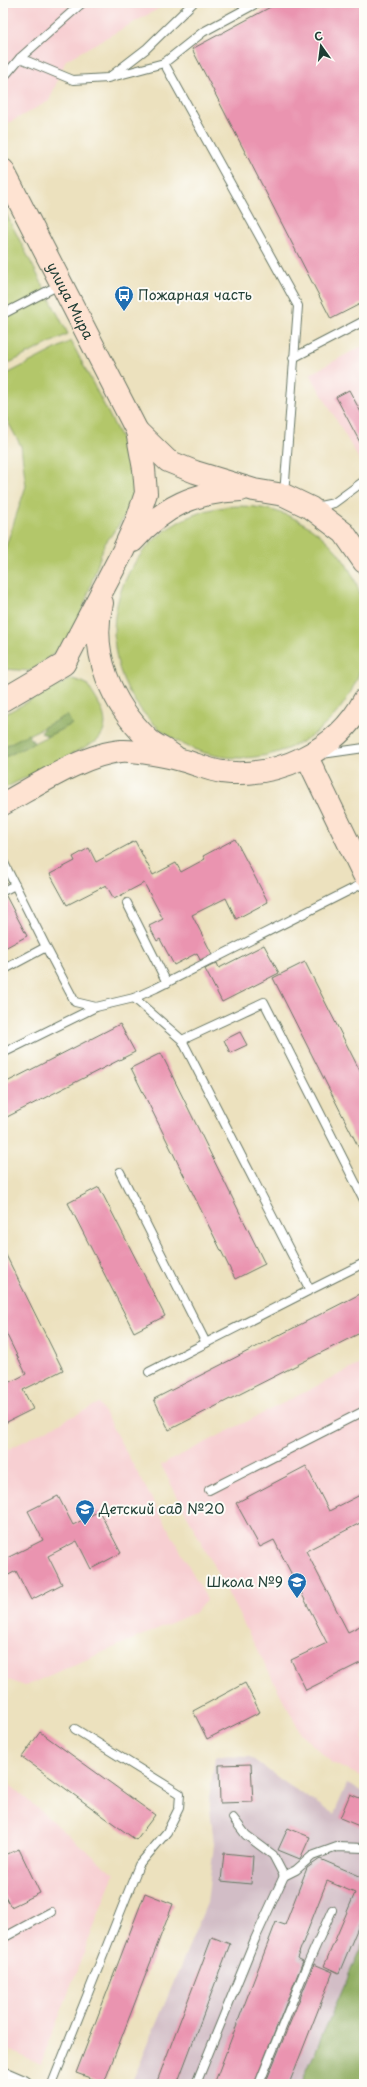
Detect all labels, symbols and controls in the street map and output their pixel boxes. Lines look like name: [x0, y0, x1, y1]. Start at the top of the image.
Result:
north arrow: [301, 26, 341, 66]
text: С: [312, 27, 325, 45]
street label: улица Мира: [42, 258, 99, 343]
bus stop icon: Пожарная часть: [113, 284, 135, 312]
place label: Пожарная часть: [138, 284, 252, 305]
school or university icon: Детский сад №20: [74, 1498, 96, 1526]
place label: Детский сад №20: [98, 1498, 224, 1519]
place label: Школа №9: [206, 1571, 283, 1592]
school or university icon: Школа №9: [286, 1571, 308, 1599]

